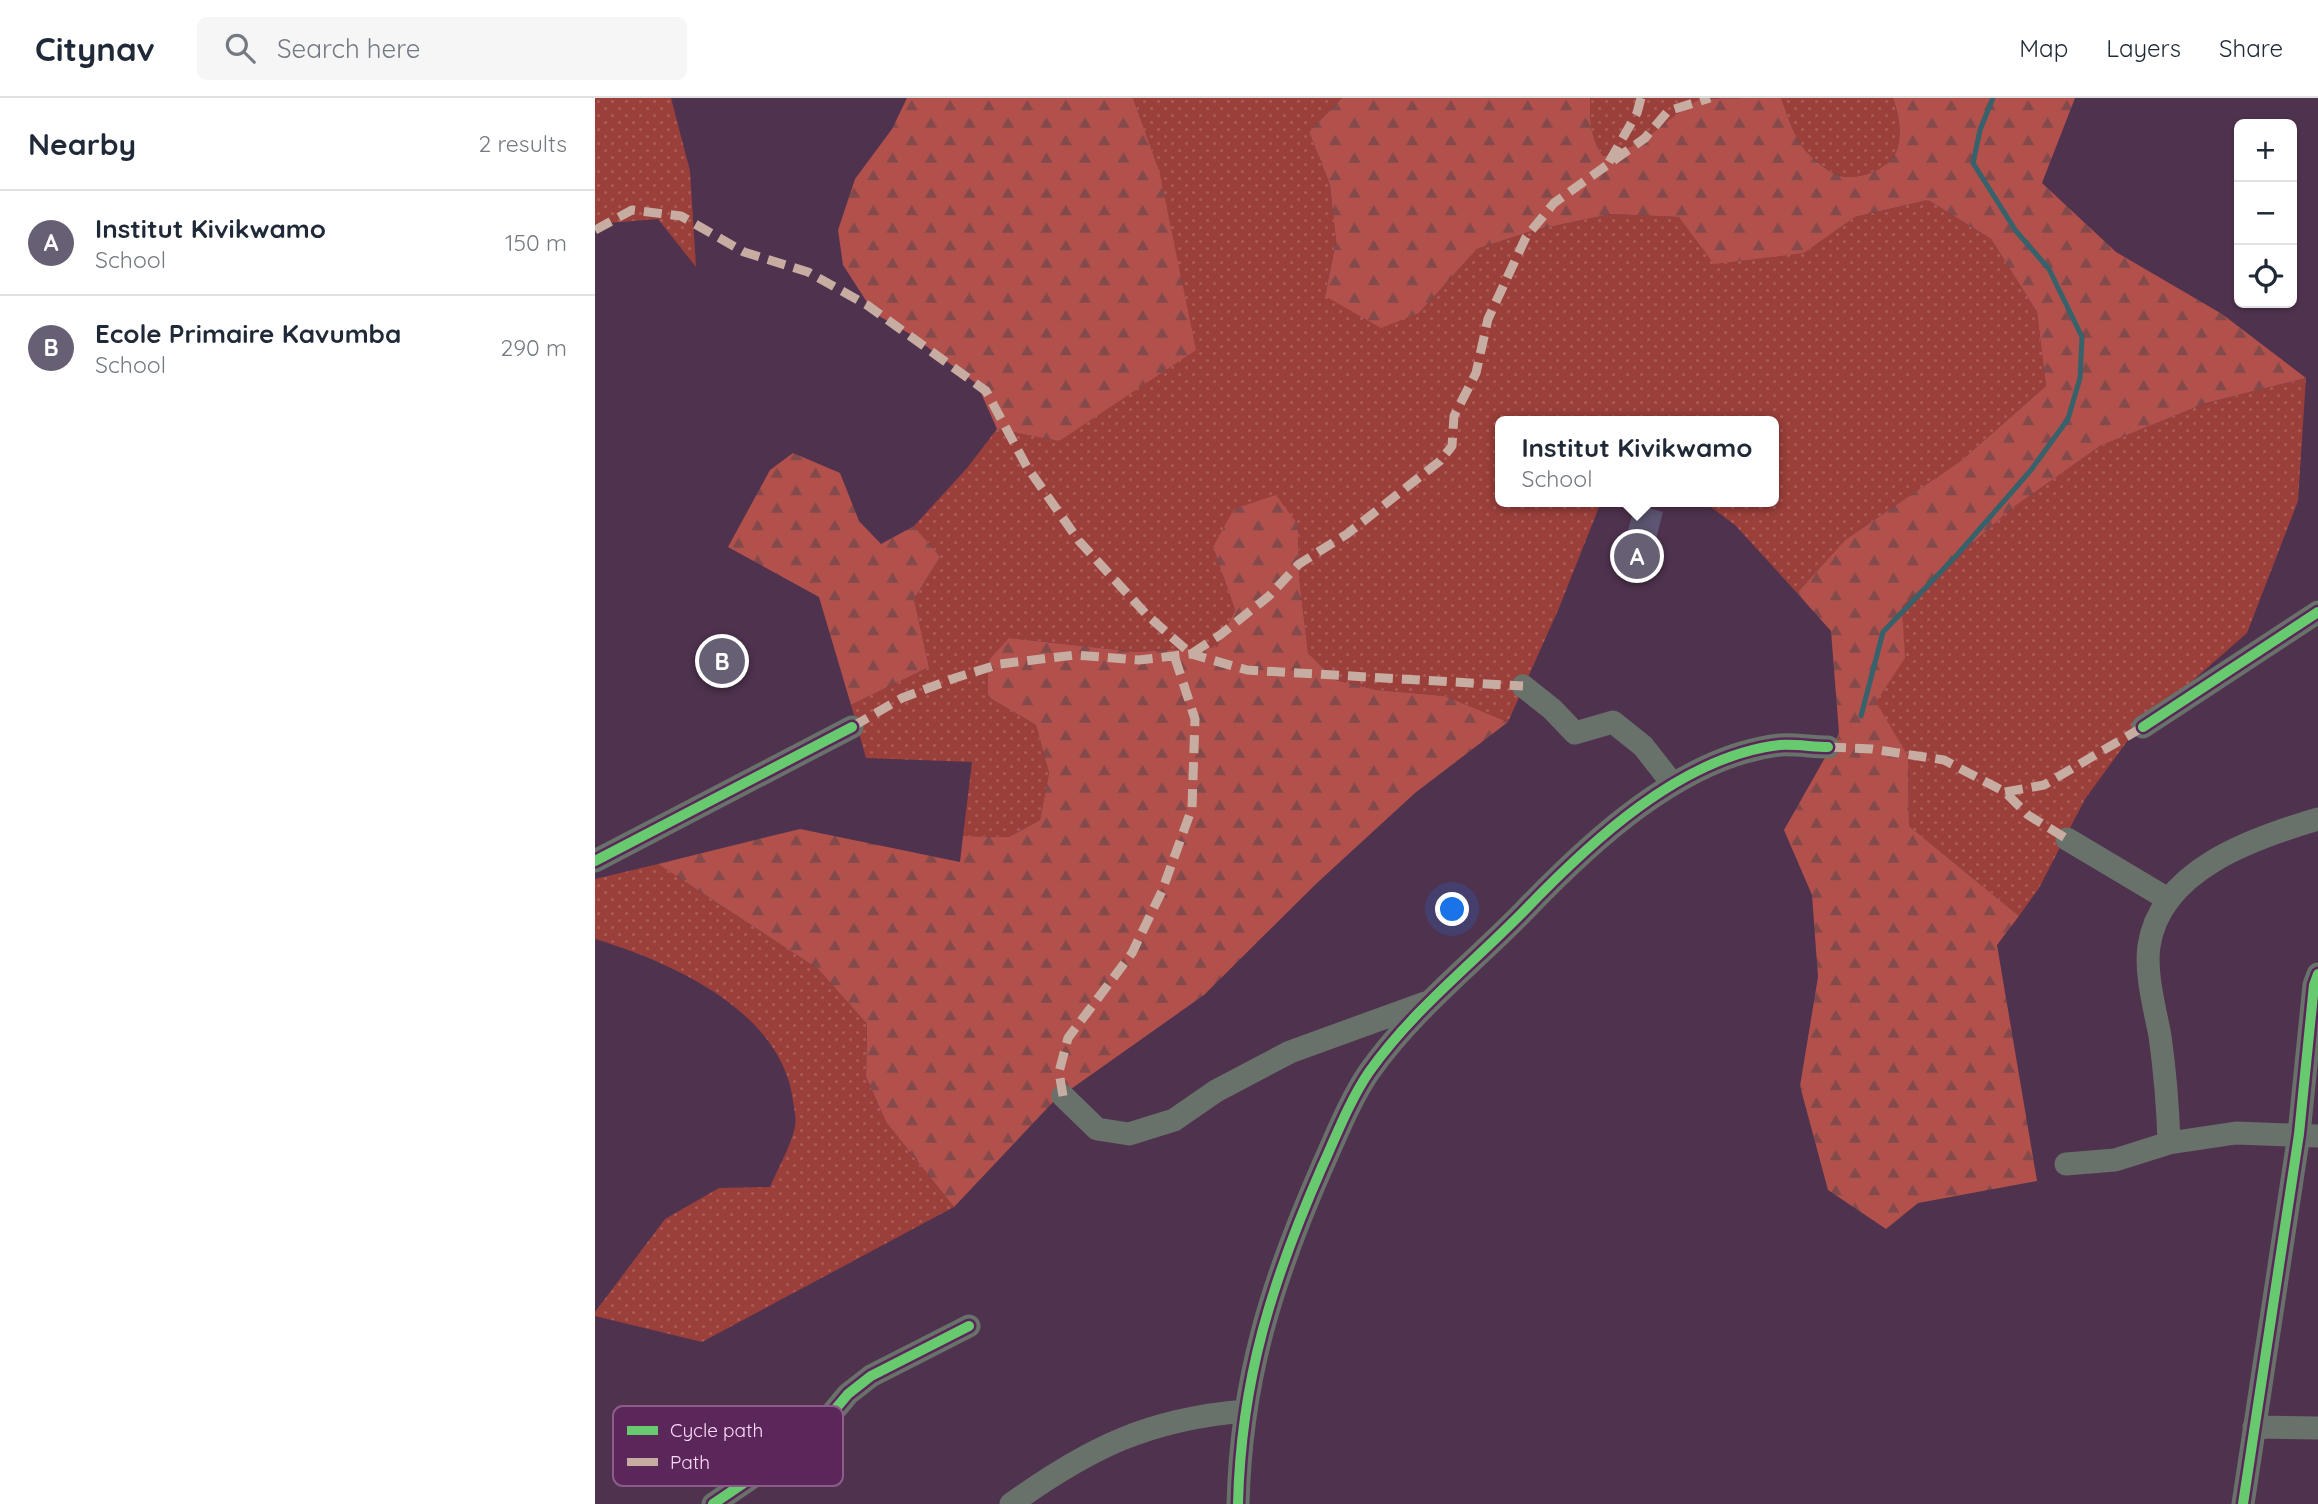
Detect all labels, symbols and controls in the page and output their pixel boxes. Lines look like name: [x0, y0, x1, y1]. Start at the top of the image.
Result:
search box: [197, 17, 687, 80]
text: Citynav: [35, 28, 155, 69]
icon: search: [221, 29, 259, 67]
text: Search here: [277, 32, 420, 65]
text: Map: [2019, 33, 2068, 63]
text: Layers: [2106, 33, 2181, 63]
text: Share: [2219, 33, 2283, 63]
map controls: [2234, 119, 2297, 308]
button: +: [2234, 119, 2297, 182]
text: Nearby: [28, 125, 136, 163]
text: 2 results: [478, 129, 567, 158]
button: −: [2234, 182, 2297, 245]
text: Institut Kivikwamo: [95, 212, 326, 245]
text: A: [44, 228, 58, 257]
text: 150 m: [505, 228, 567, 257]
text: School: [95, 245, 166, 274]
button: locate: [2234, 245, 2297, 308]
text: Ecole Primaire Kavumba: [95, 317, 401, 350]
text: B: [43, 333, 59, 362]
text: 290 m: [500, 333, 567, 362]
text: School: [95, 350, 166, 379]
popup: [1495, 416, 1779, 507]
text: Institut Kivikwamo: [1521, 431, 1753, 464]
text: School: [1521, 464, 1592, 493]
pin: A: [1614, 530, 1660, 582]
pin: B: [699, 635, 745, 687]
your location: [1435, 892, 1469, 926]
legend: [613, 1406, 843, 1486]
text: Cycle path: [670, 1418, 763, 1442]
text: Path: [670, 1450, 710, 1474]

